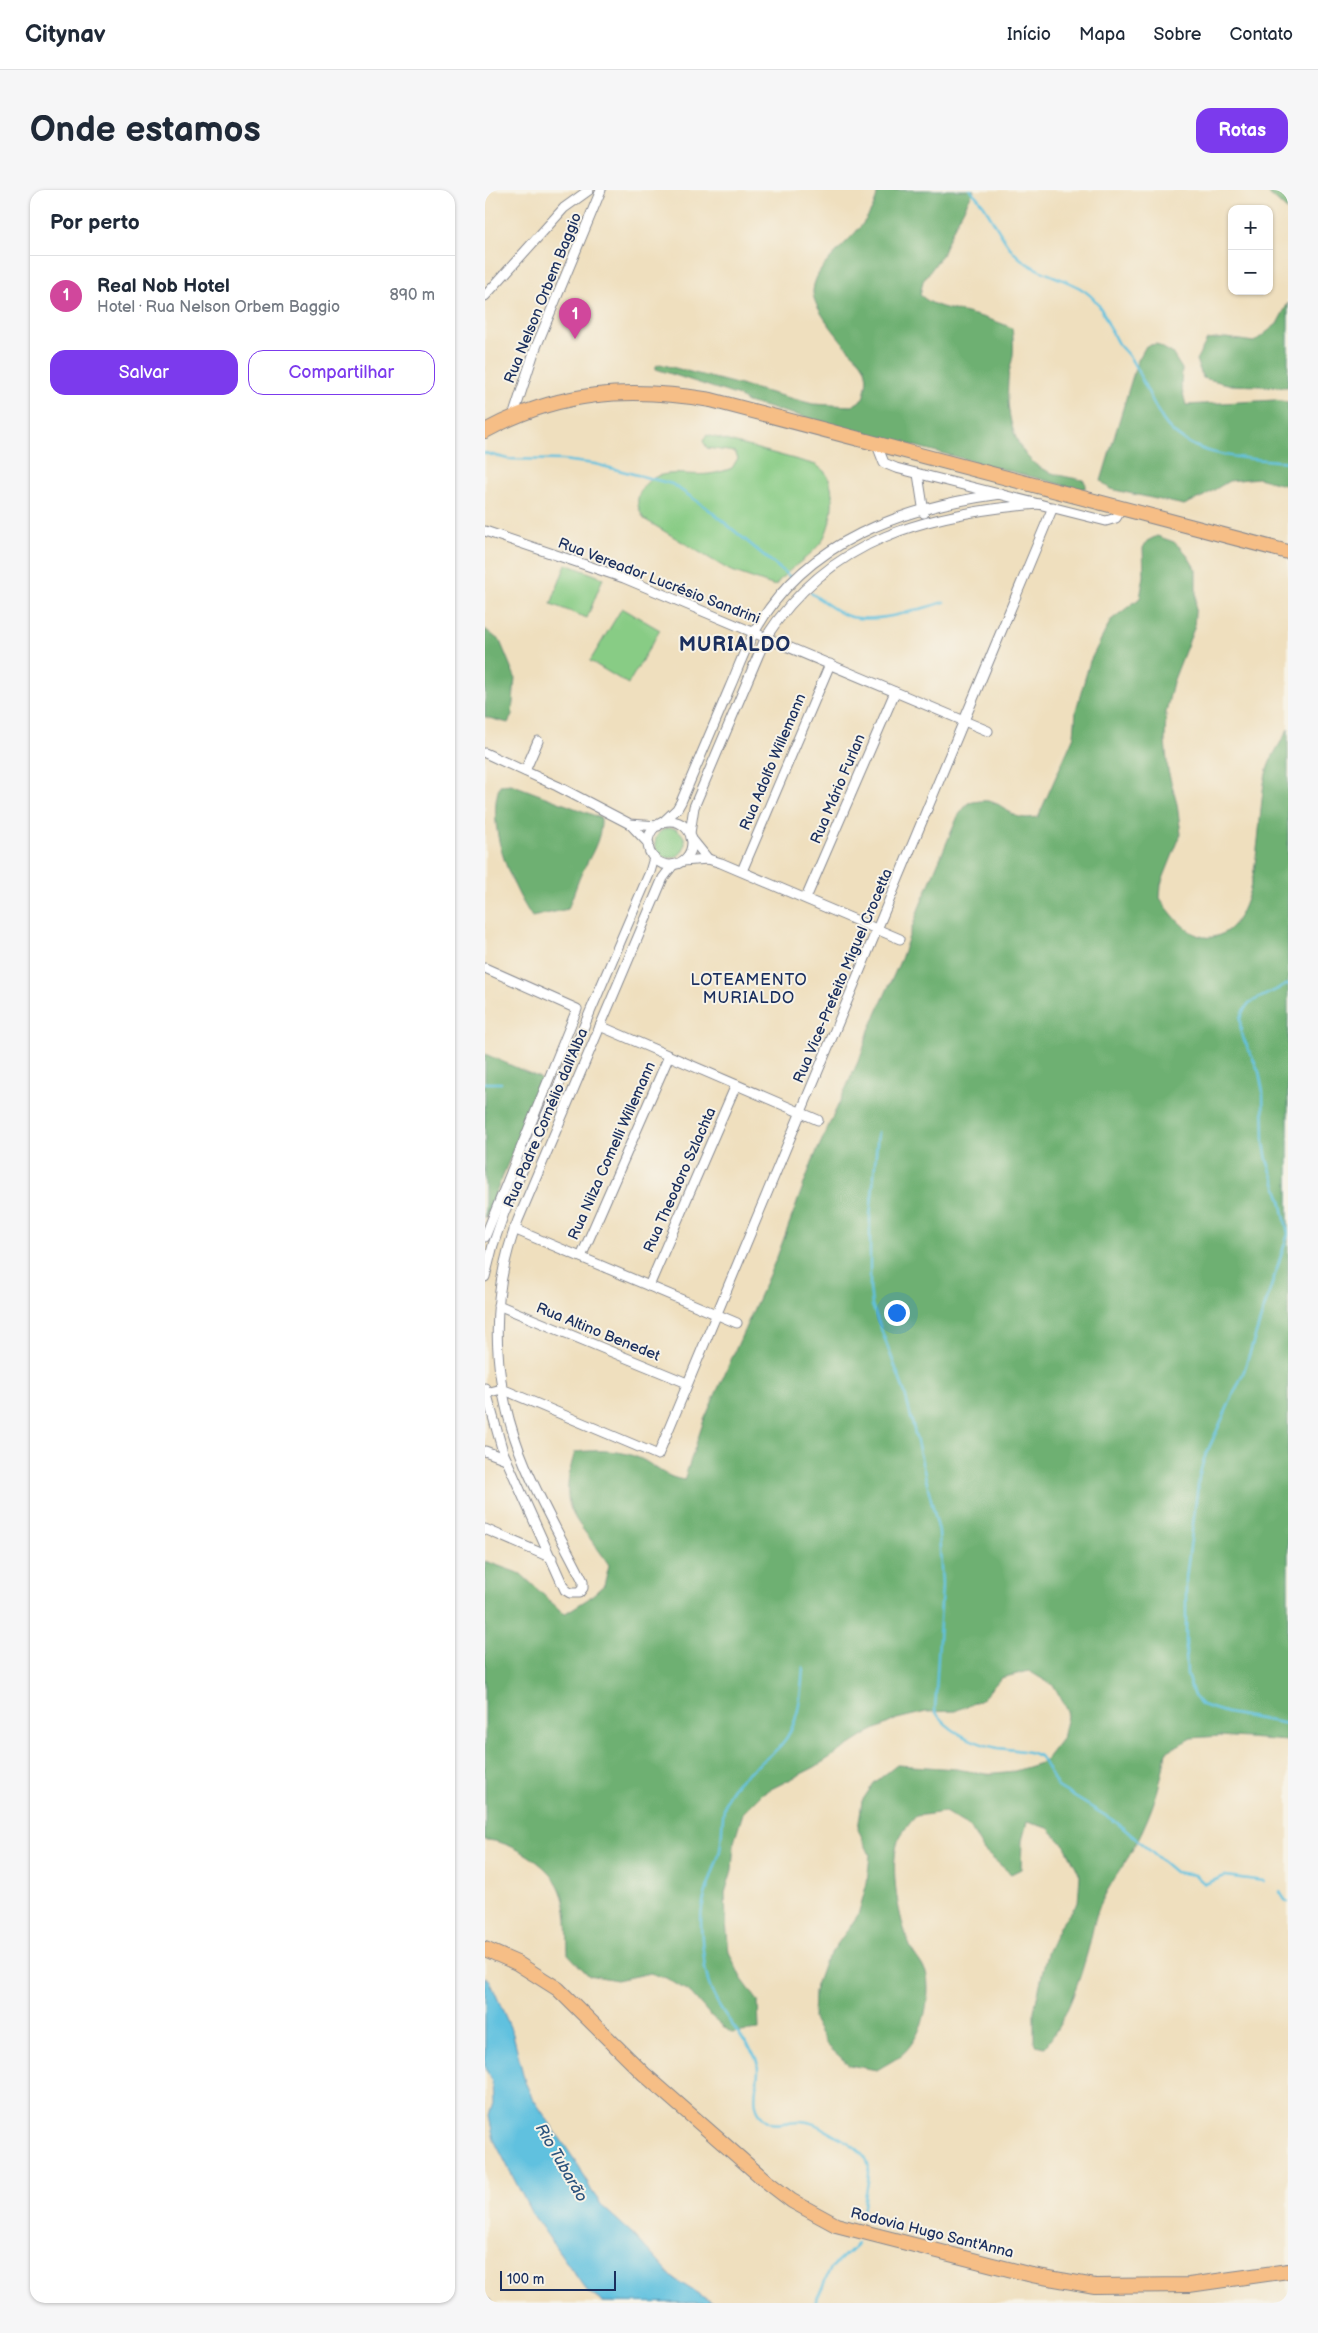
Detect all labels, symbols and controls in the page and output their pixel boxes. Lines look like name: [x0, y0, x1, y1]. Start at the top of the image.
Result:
text: Citynav: [25, 20, 106, 49]
text: Início: [1007, 24, 1051, 45]
text: Mapa: [1079, 24, 1125, 45]
text: Sobre: [1153, 24, 1201, 45]
text: Contato: [1229, 24, 1293, 45]
button: Rotas: [1196, 108, 1288, 153]
text: Onde estamos: [30, 109, 261, 152]
map controls: [1228, 205, 1273, 295]
button: +: [1228, 205, 1273, 250]
text: Por perto: [50, 210, 140, 235]
street label: Rua Nelson Orbem Baggio: [500, 210, 586, 386]
button: −: [1228, 250, 1273, 295]
text: Real Nob Hotel: [97, 275, 230, 298]
text: 1: [63, 286, 69, 305]
text: 890 m: [389, 286, 435, 305]
text: Hotel · Rua Nelson Orbem Baggio: [97, 298, 340, 317]
pin: 1: [559, 298, 591, 339]
button: Salvar: [50, 350, 238, 395]
button: Compartilhar: [248, 350, 435, 395]
street label: Rua Vereador Lucrésio Sandrini: [555, 534, 763, 628]
district label: MURIALDO: [679, 633, 791, 657]
street label: Rua Adolfo Willemann: [736, 691, 810, 833]
street label: Rua Mário Furlan: [806, 731, 870, 847]
street label: Rua Vice-Prefeito Miguel Crocetta: [789, 866, 897, 1086]
district label: LOTEAMENTO MURIALDO: [690, 971, 808, 1008]
street label: Rua Padre Cornélio dall'Alba: [500, 1026, 592, 1210]
street label: Rua Nilza Comelli Willemann: [564, 1059, 660, 1243]
street label: Rua Theodoro Szlachta: [639, 1105, 721, 1255]
street label: Rua Altino Benedet: [533, 1298, 663, 1366]
your location: [884, 1300, 910, 1326]
water label: Rio Tubarão: [531, 2121, 591, 2205]
street label: Rodovia Hugo Sant'Anna: [848, 2204, 1016, 2262]
scale bar: [500, 2268, 616, 2291]
text: 100 m: [507, 2271, 544, 2288]

